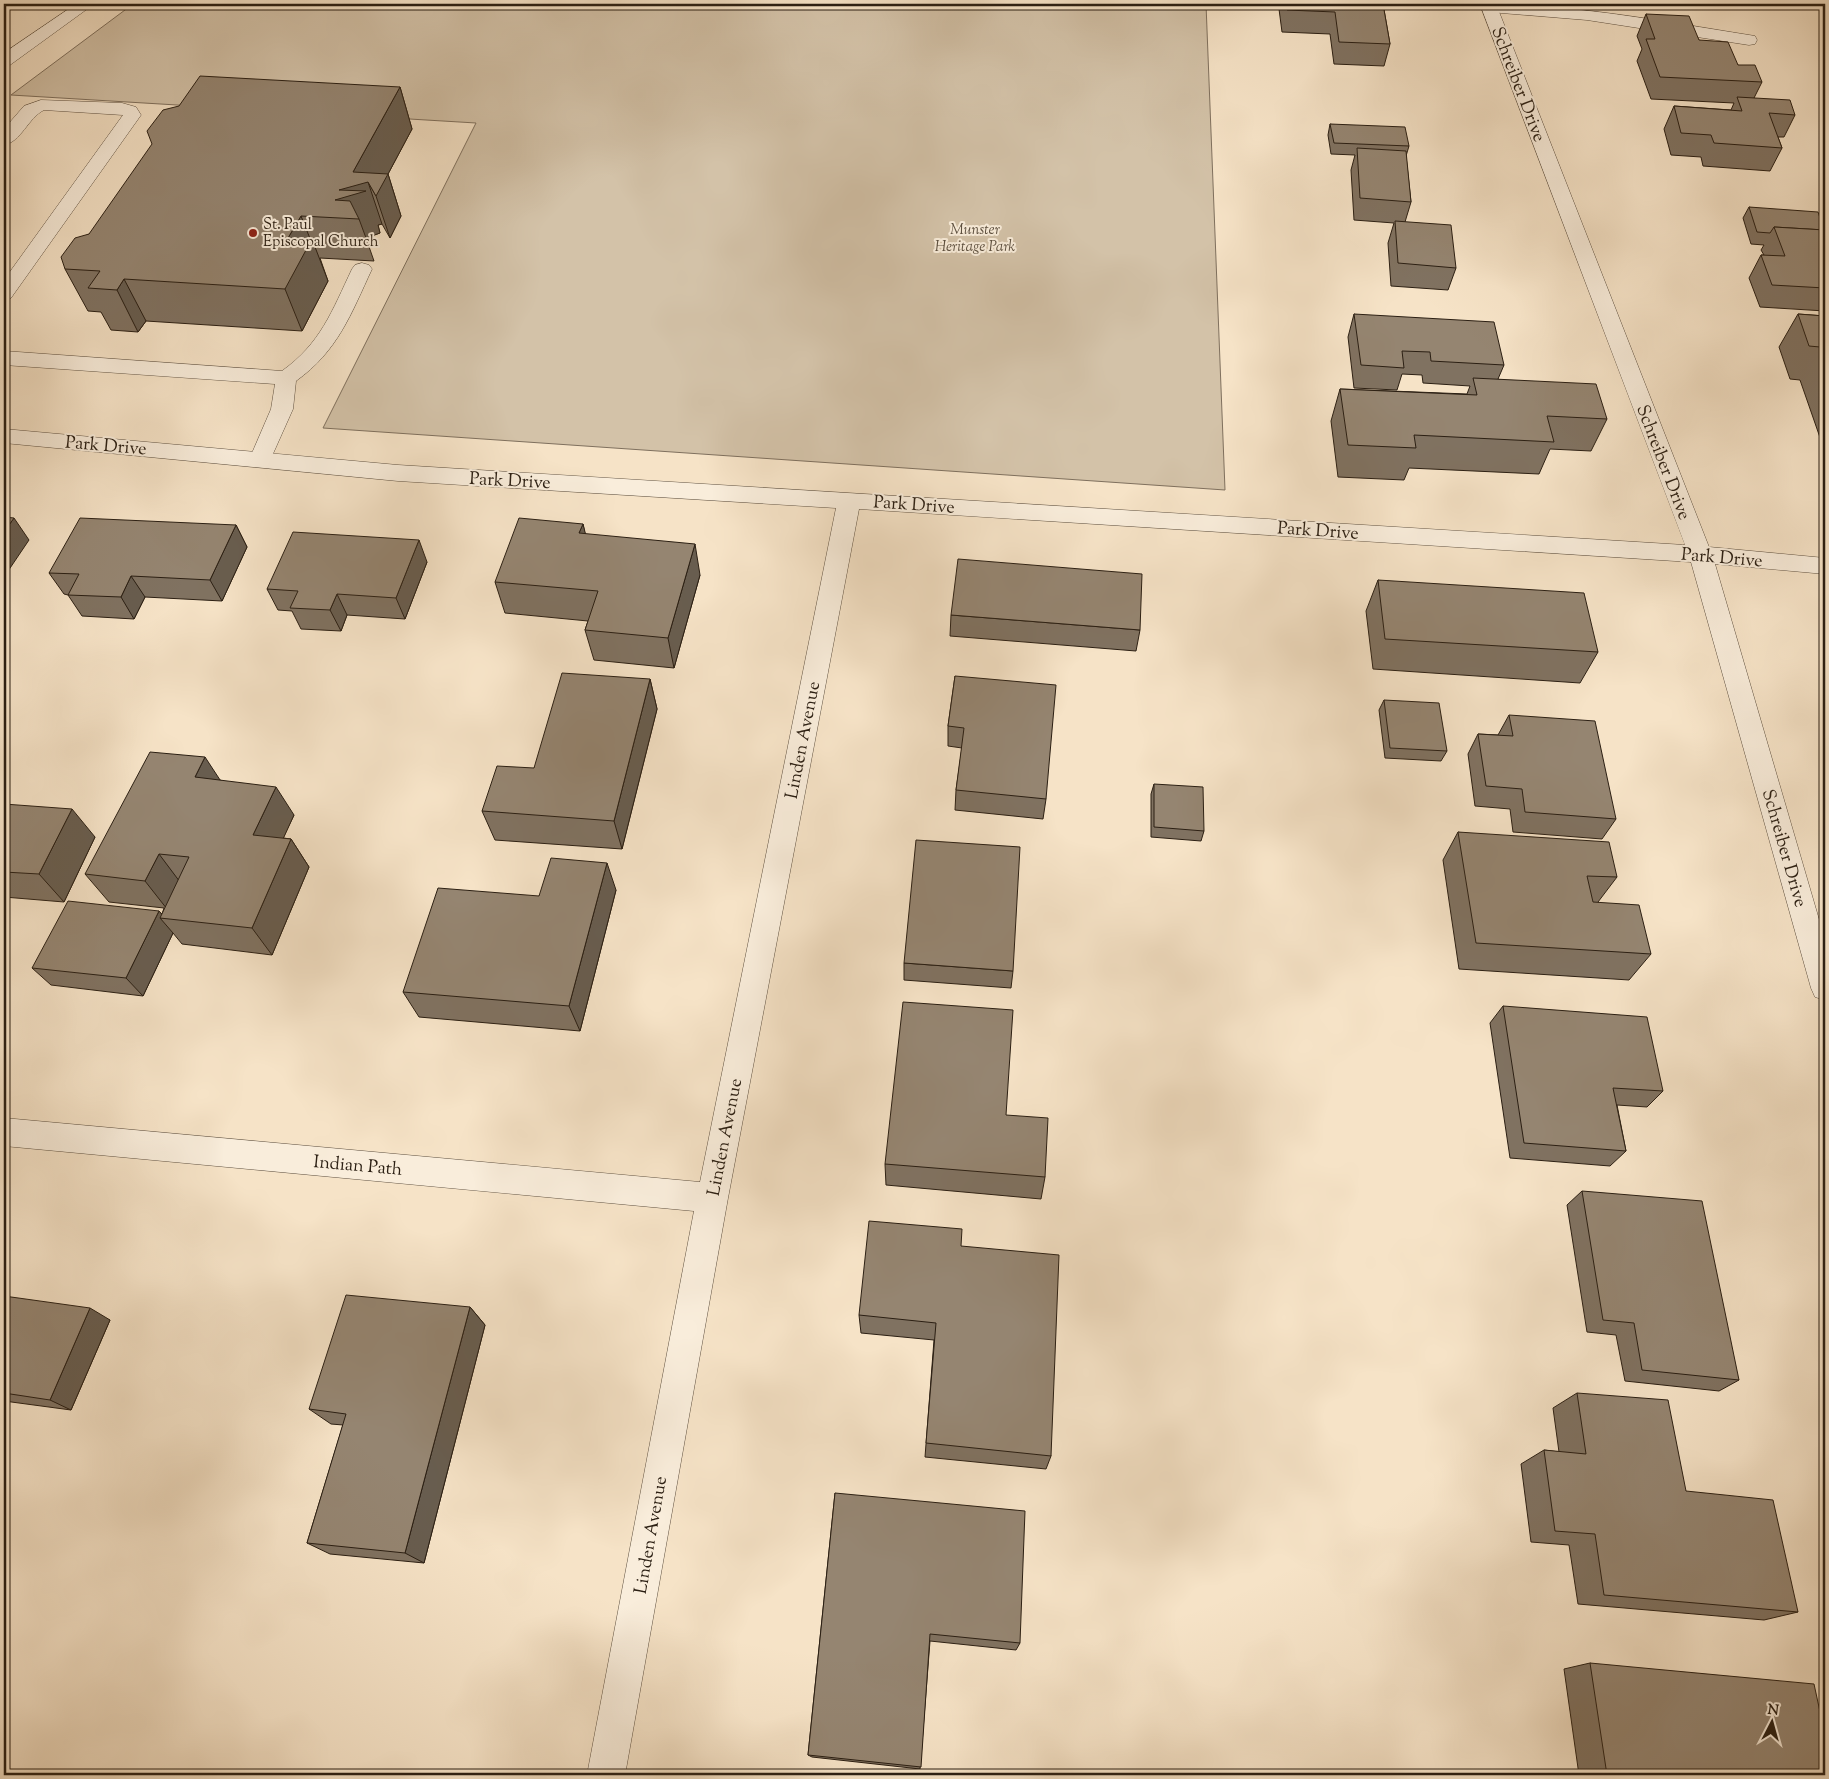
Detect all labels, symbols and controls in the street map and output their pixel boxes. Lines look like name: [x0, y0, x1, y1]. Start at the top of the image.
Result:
street label: Schreiber Drive: [1483, 23, 1551, 146]
place label: St. Paul Episcopal Church: [263, 215, 379, 253]
park label: Munster Heritage Park: [935, 220, 1015, 258]
marker: St. Paul Episcopal Church: [247, 227, 259, 239]
street label: Schreiber Drive: [1628, 401, 1696, 524]
street label: Park Drive: [64, 430, 148, 463]
street label: Park Drive: [468, 467, 551, 497]
street label: Park Drive: [872, 490, 955, 522]
street label: Park Drive: [1276, 516, 1359, 548]
street label: Park Drive: [1680, 542, 1764, 575]
street label: Linden Avenue: [780, 679, 828, 801]
street label: Schreiber Drive: [1754, 787, 1812, 910]
street label: Linden Avenue: [702, 1076, 750, 1198]
street label: Indian Path: [312, 1150, 404, 1184]
street label: Linden Avenue: [629, 1474, 675, 1596]
north arrow: [1746, 1696, 1796, 1746]
text: N: [1767, 1701, 1780, 1722]

